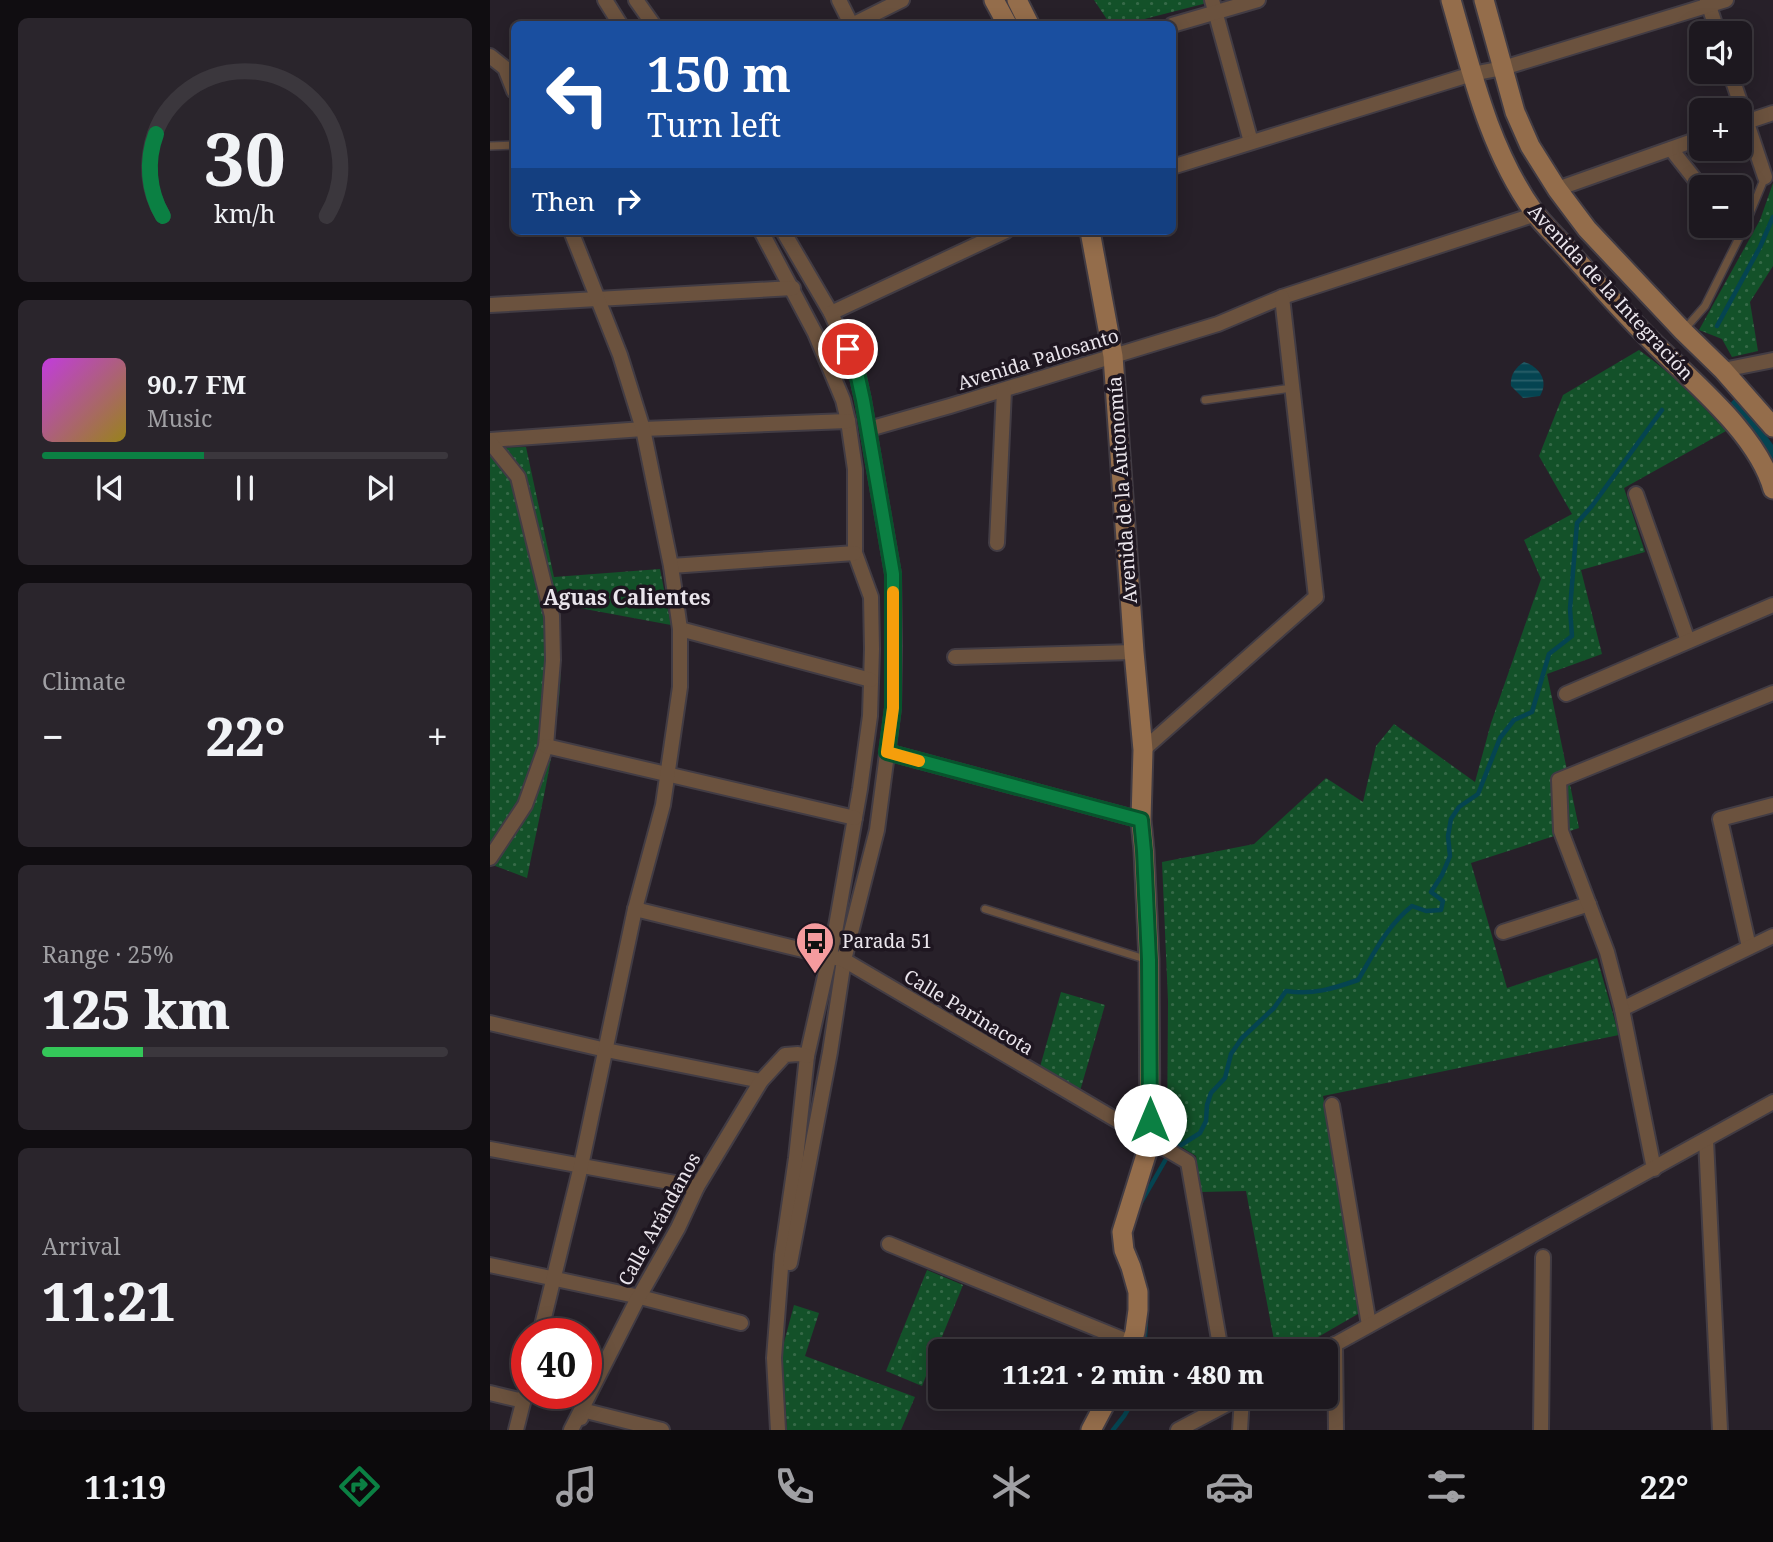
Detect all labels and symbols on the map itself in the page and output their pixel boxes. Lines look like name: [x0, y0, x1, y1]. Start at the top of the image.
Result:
street label: Avenida de la Integración: [1523, 198, 1699, 386]
pin: [818, 319, 878, 379]
street label: Avenida Palosanto: [954, 322, 1122, 396]
street label: Avenida de la Autonomía: [1101, 375, 1143, 605]
district label: Aguas Calientes: [543, 583, 711, 611]
bus stop icon: Parada 51: [794, 920, 836, 975]
place label: Parada 51: [842, 928, 932, 954]
street label: Calle Parinacota: [899, 963, 1039, 1061]
position arrow: [1113, 1083, 1187, 1157]
street label: Calle Arándanos: [612, 1148, 706, 1290]
speed limit sign: 40: [511, 1318, 602, 1409]

